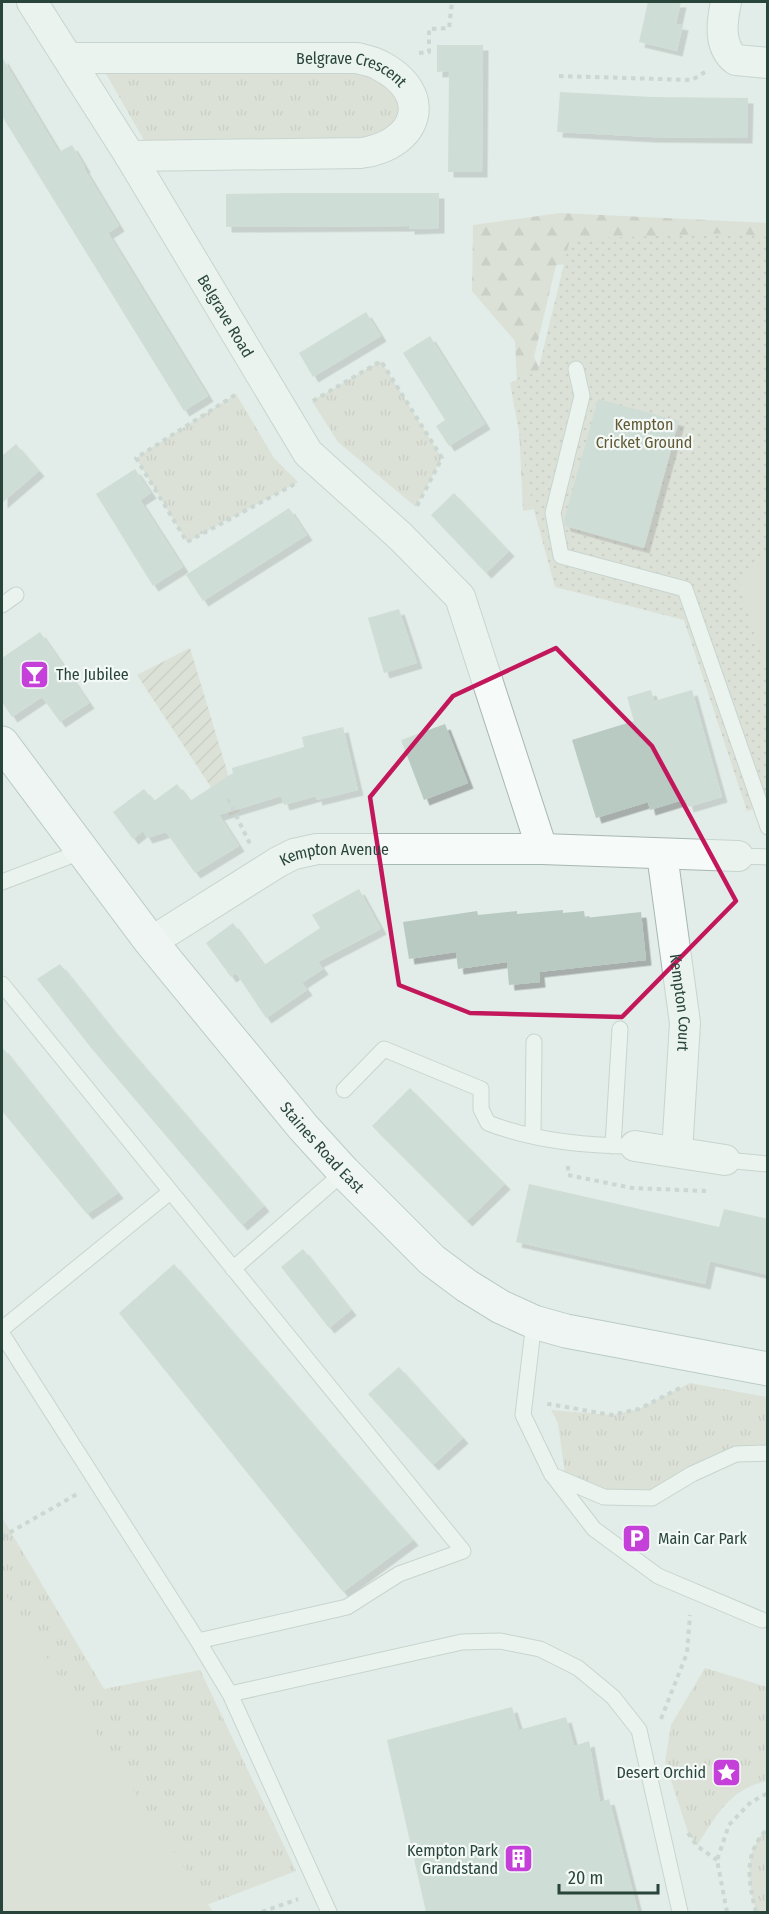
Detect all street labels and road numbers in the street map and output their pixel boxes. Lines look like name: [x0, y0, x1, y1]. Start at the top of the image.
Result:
street label: Belgrave Crescent: [296, 49, 411, 91]
street label: Belgrave Road: [193, 271, 257, 361]
street label: Kempton Avenue: [276, 840, 389, 870]
street label: Kempton Court: [666, 953, 694, 1053]
street label: Staines Road East: [276, 1098, 369, 1197]

